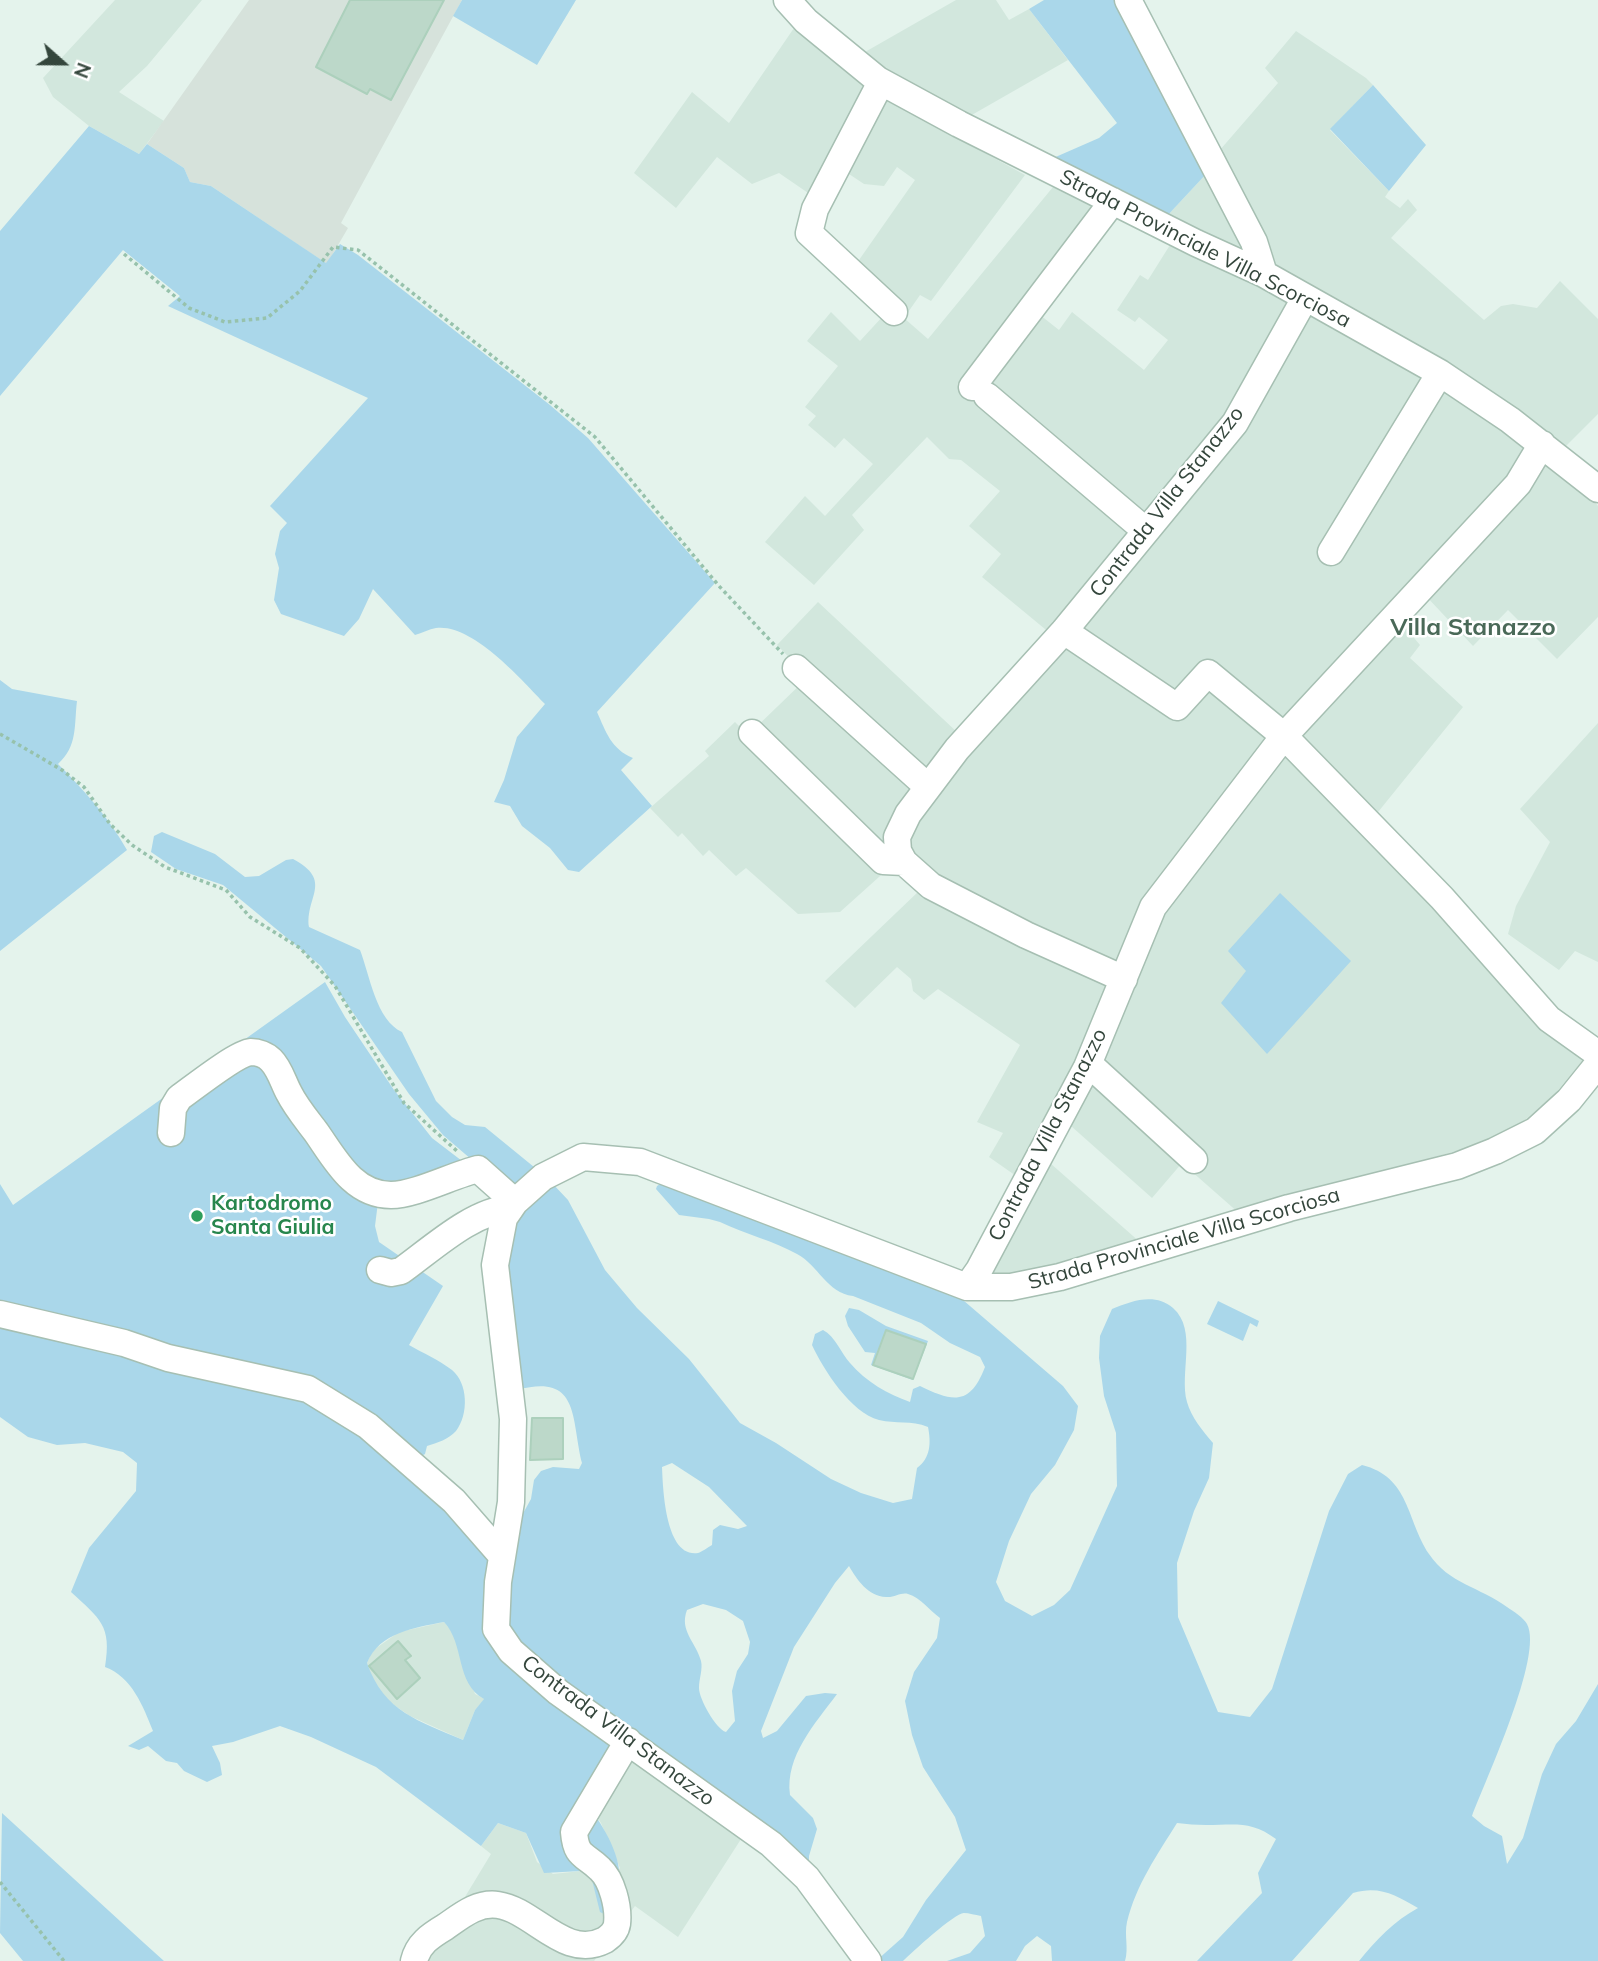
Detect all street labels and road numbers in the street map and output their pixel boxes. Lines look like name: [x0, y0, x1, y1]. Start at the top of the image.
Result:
street label: Strada Provinciale Villa Scorciosa: [1055, 164, 1355, 334]
street label: Contrada Villa Stanazzo: [1085, 402, 1249, 602]
street label: Contrada Villa Stanazzo: [983, 1024, 1113, 1246]
street label: Strada Provinciale Villa Scorciosa: [1025, 1182, 1343, 1296]
street label: Contrada Villa Stanazzo: [516, 1650, 720, 1812]

